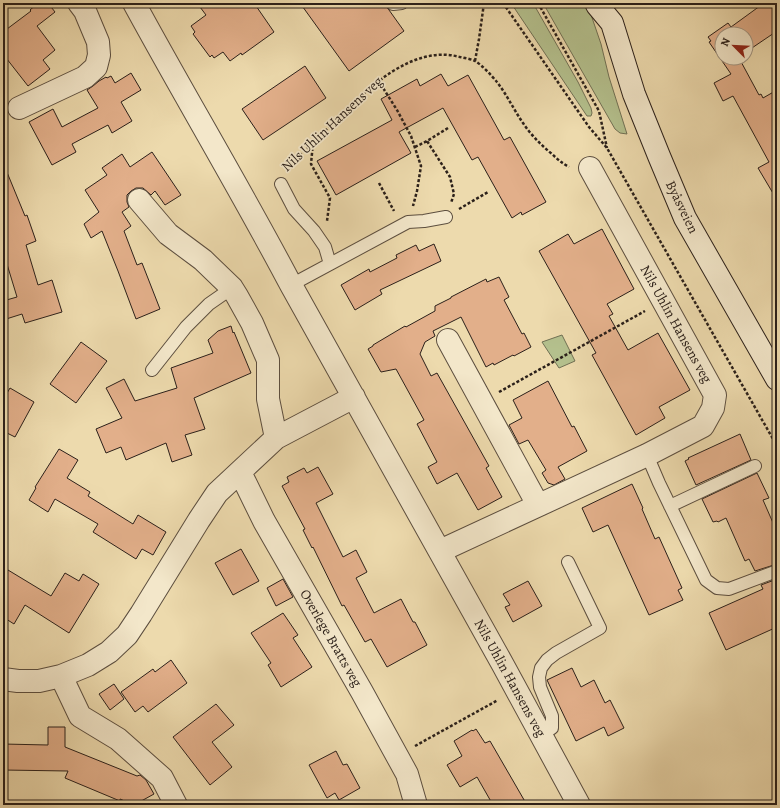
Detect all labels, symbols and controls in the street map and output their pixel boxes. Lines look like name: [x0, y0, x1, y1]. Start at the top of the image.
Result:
north arrow: [714, 26, 754, 66]
text: N: [717, 35, 734, 49]
street label: Nils Uhlin Hansens veg: [277, 72, 387, 176]
street label: Byåsveien: [661, 177, 703, 237]
street label: Nils Uhlin Hansens veg: [636, 262, 716, 386]
street label: Overlege Bratts veg: [295, 586, 367, 690]
street label: Nils Uhlin Hansens veg: [470, 616, 550, 740]

